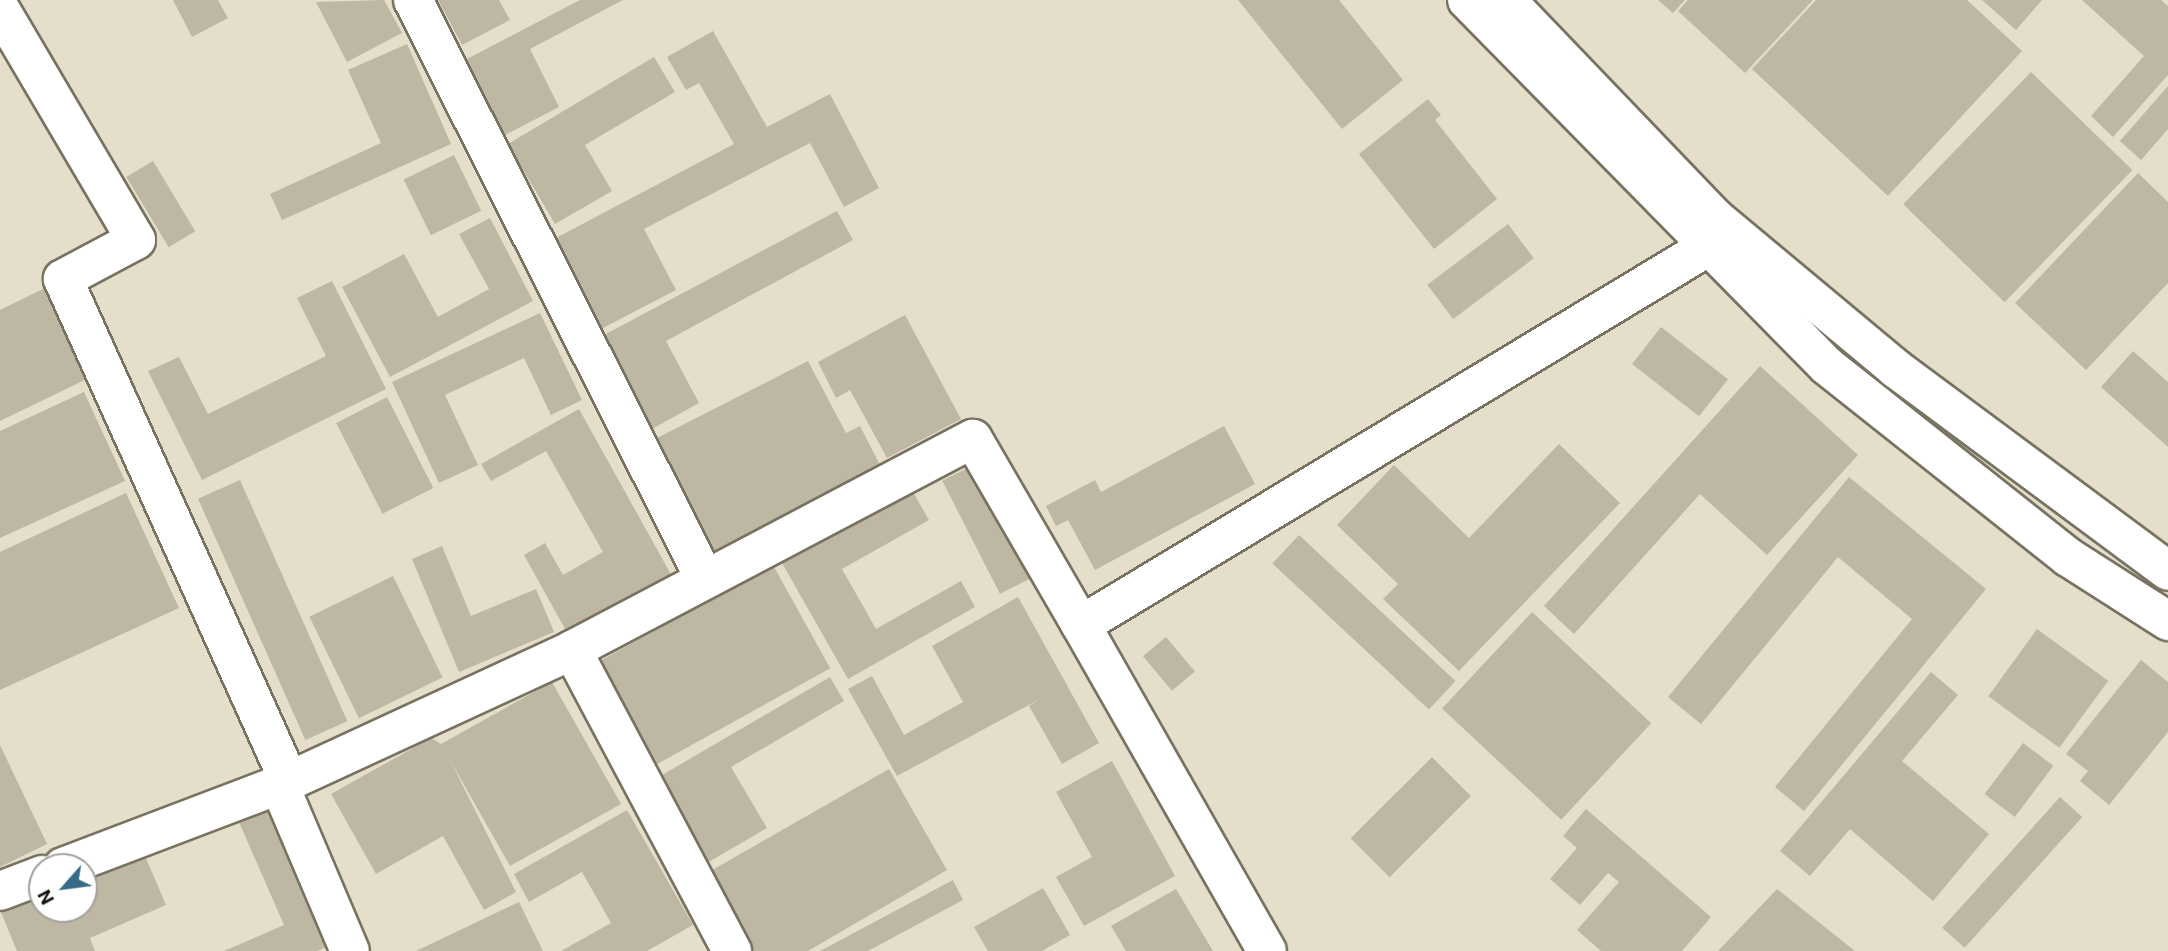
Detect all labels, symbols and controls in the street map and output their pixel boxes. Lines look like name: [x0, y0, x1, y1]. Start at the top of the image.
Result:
north arrow: [28, 853, 98, 923]
text: N: [32, 886, 59, 908]

